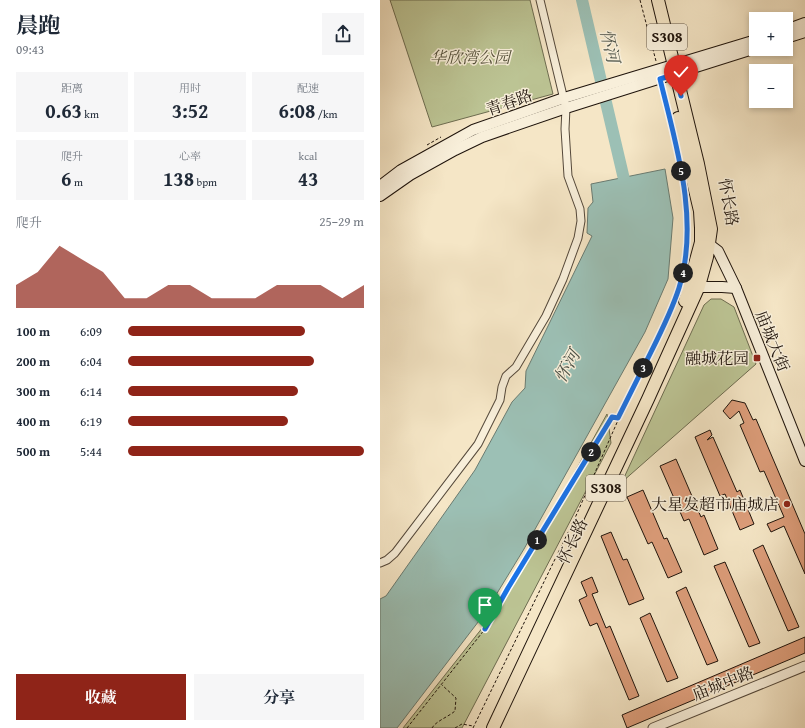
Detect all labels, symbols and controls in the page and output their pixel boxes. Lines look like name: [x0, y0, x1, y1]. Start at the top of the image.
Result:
text: 晨跑: [16, 9, 60, 41]
map controls: [749, 12, 793, 108]
button: +: [749, 12, 793, 56]
button: share: [322, 13, 364, 55]
road number: S308: [647, 24, 687, 50]
water label: 怀河: [594, 27, 627, 68]
text: 09:43: [16, 40, 44, 59]
park label: 华欣湾公园: [430, 45, 513, 69]
pin: [664, 55, 698, 96]
icon: check: [670, 61, 692, 83]
button: −: [749, 64, 793, 108]
text: 距离: [61, 80, 83, 96]
text: 用时: [179, 80, 201, 96]
text: 配速: [297, 80, 319, 96]
street label: 青春路: [482, 83, 536, 121]
text: 0.63: [45, 96, 82, 125]
text: 3:52: [172, 96, 208, 125]
text: 6:08: [279, 96, 315, 125]
text: km: [82, 106, 99, 122]
text: /km: [315, 106, 337, 122]
text: 爬升: [61, 148, 83, 164]
text: 心率: [179, 148, 201, 164]
text: kcal: [299, 148, 317, 164]
pin: 5: [671, 161, 691, 181]
text: 5: [678, 163, 684, 179]
text: 6: [61, 164, 71, 193]
text: 138: [163, 164, 194, 193]
text: 43: [298, 164, 318, 193]
text: m: [71, 174, 83, 190]
text: bpm: [194, 174, 217, 190]
street label: 怀长路: [713, 176, 745, 228]
text: 25–29 m: [319, 212, 364, 231]
text: 爬升: [16, 213, 42, 232]
pin: 4: [673, 263, 693, 283]
text: 4: [680, 265, 686, 281]
street label: 庙城大街: [750, 307, 796, 375]
text: 100 m: [16, 322, 50, 341]
text: 6:09: [80, 322, 102, 341]
water label: 怀河: [547, 342, 587, 387]
place label: 融城花园: [685, 346, 749, 370]
text: 200 m: [16, 352, 50, 371]
text: 6:04: [80, 352, 102, 371]
marker: 融城花园: [752, 353, 762, 363]
pin: 3: [633, 358, 653, 378]
text: 3: [640, 360, 646, 376]
text: 300 m: [16, 382, 50, 401]
text: 6:14: [80, 382, 102, 401]
text: 400 m: [16, 412, 50, 431]
text: 6:19: [80, 412, 102, 431]
text: 500 m: [16, 442, 50, 461]
text: 5:44: [80, 442, 102, 461]
pin: 2: [581, 442, 601, 462]
text: 2: [588, 444, 594, 460]
road number: S308: [586, 475, 626, 501]
place label: 大星发超市庙城店: [651, 492, 779, 516]
marker: 大星发超市庙城店: [782, 499, 792, 509]
street label: 怀长路: [551, 514, 593, 568]
pin: 1: [527, 530, 547, 550]
text: 1: [534, 532, 540, 548]
pin: [468, 588, 502, 629]
icon: arrive: [474, 594, 496, 616]
street label: 庙城中路: [689, 660, 757, 706]
button: 收藏: [16, 674, 186, 720]
button: 分享: [194, 674, 364, 720]

